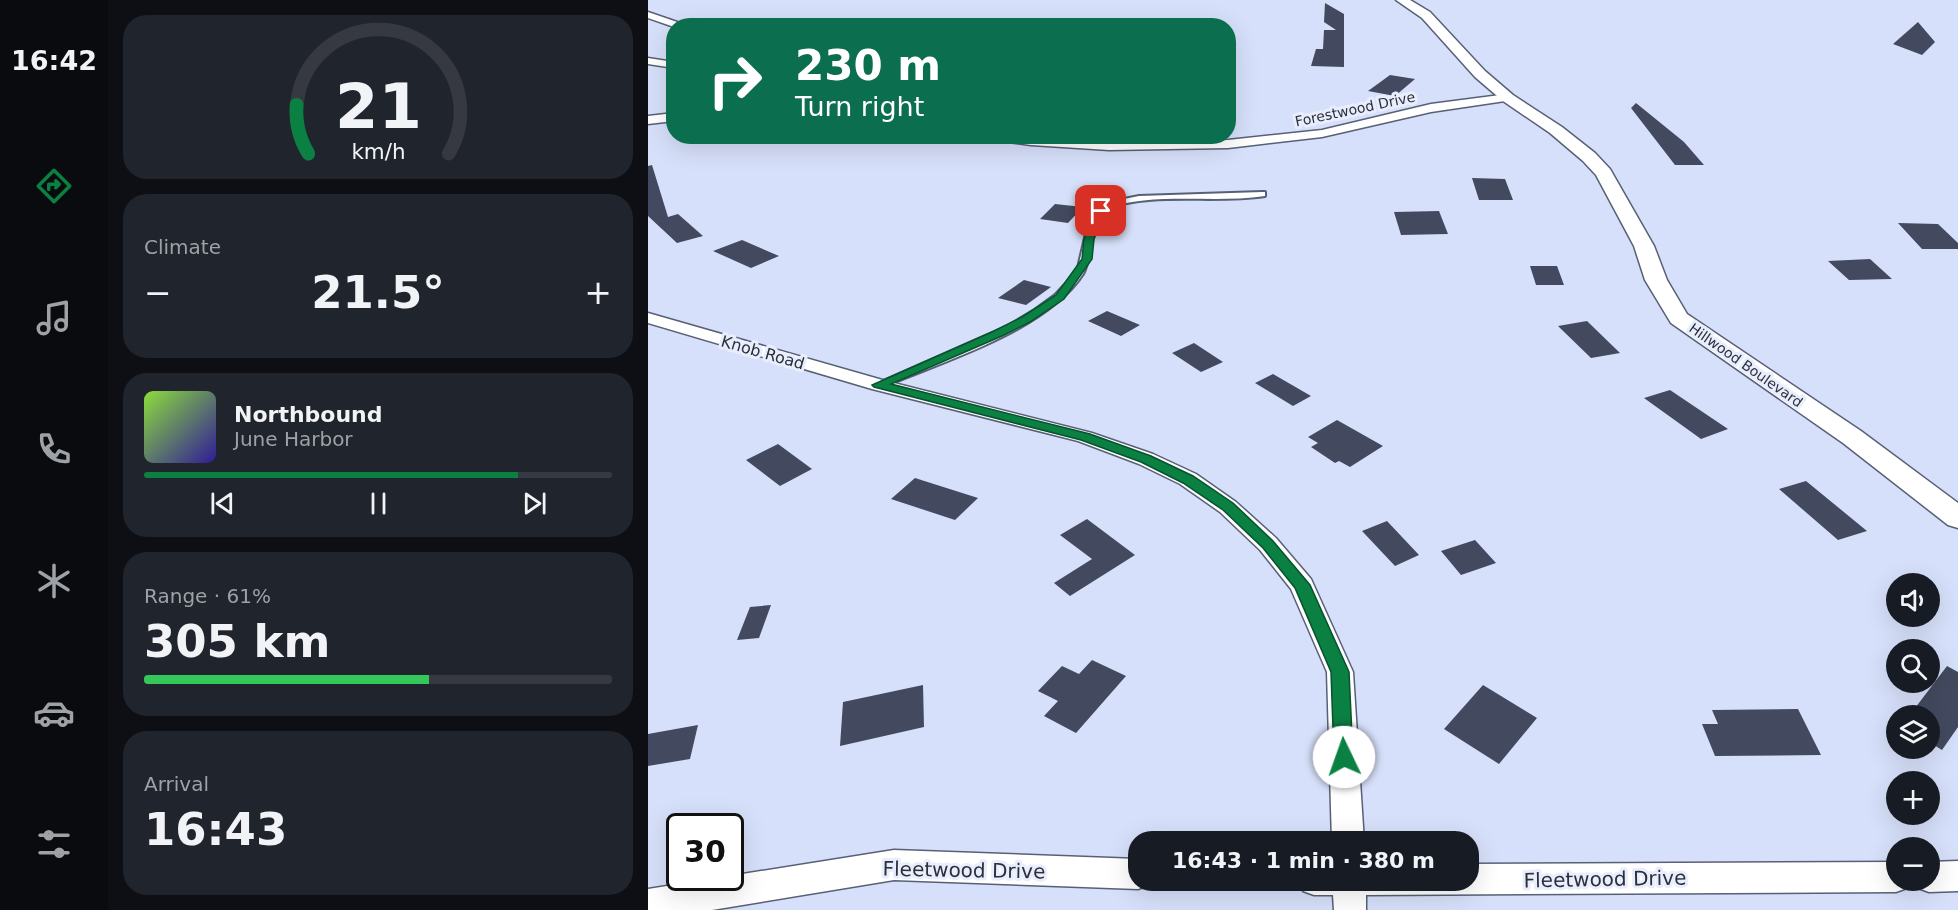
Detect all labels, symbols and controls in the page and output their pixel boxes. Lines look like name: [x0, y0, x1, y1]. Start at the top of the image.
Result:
text: 230 m: [795, 41, 941, 90]
icon: right: [696, 42, 774, 120]
text: 16:42: [11, 45, 97, 76]
text: 21: [335, 70, 421, 143]
street label: Forestwood Drive: [1294, 88, 1416, 130]
text: Turn right: [795, 91, 924, 122]
text: km/h: [351, 139, 405, 164]
icon: directions: [33, 165, 75, 207]
pin: [1075, 185, 1126, 236]
icon: arrive: [1084, 194, 1117, 227]
text: Climate: [144, 235, 221, 259]
text: 21.5°: [311, 266, 445, 319]
text: −: [144, 273, 172, 312]
text: +: [584, 273, 612, 312]
icon: music: [33, 297, 75, 339]
street label: Hillwood Boulevard: [1686, 320, 1806, 410]
street label: Knob Road: [719, 332, 807, 373]
text: Northbound: [234, 402, 383, 427]
text: June Harbor: [234, 427, 353, 451]
icon: phone: [33, 428, 75, 470]
icon: previous: [206, 487, 239, 520]
icon: pause: [362, 487, 395, 520]
icon: next: [518, 487, 551, 520]
icon: climate: [33, 560, 75, 602]
map controls: [1886, 573, 1940, 891]
button: sound: [1886, 573, 1940, 627]
text: Range · 61%: [144, 584, 271, 608]
text: 305 km: [144, 615, 330, 668]
button: search: [1886, 639, 1940, 693]
icon: car: [33, 692, 75, 734]
button: layers: [1886, 705, 1940, 759]
position arrow: [1312, 725, 1376, 789]
button: +: [1886, 771, 1940, 825]
text: Arrival: [144, 772, 209, 796]
text: 16:43: [144, 803, 287, 856]
speed limit sign: 30: [666, 813, 744, 891]
icon: filters: [33, 823, 75, 865]
button: −: [1886, 837, 1940, 891]
text: 16:43 · 1 min · 380 m: [1172, 848, 1435, 873]
street label: Fleetwood Drive: [882, 857, 1046, 883]
street label: Fleetwood Drive: [1523, 866, 1687, 892]

